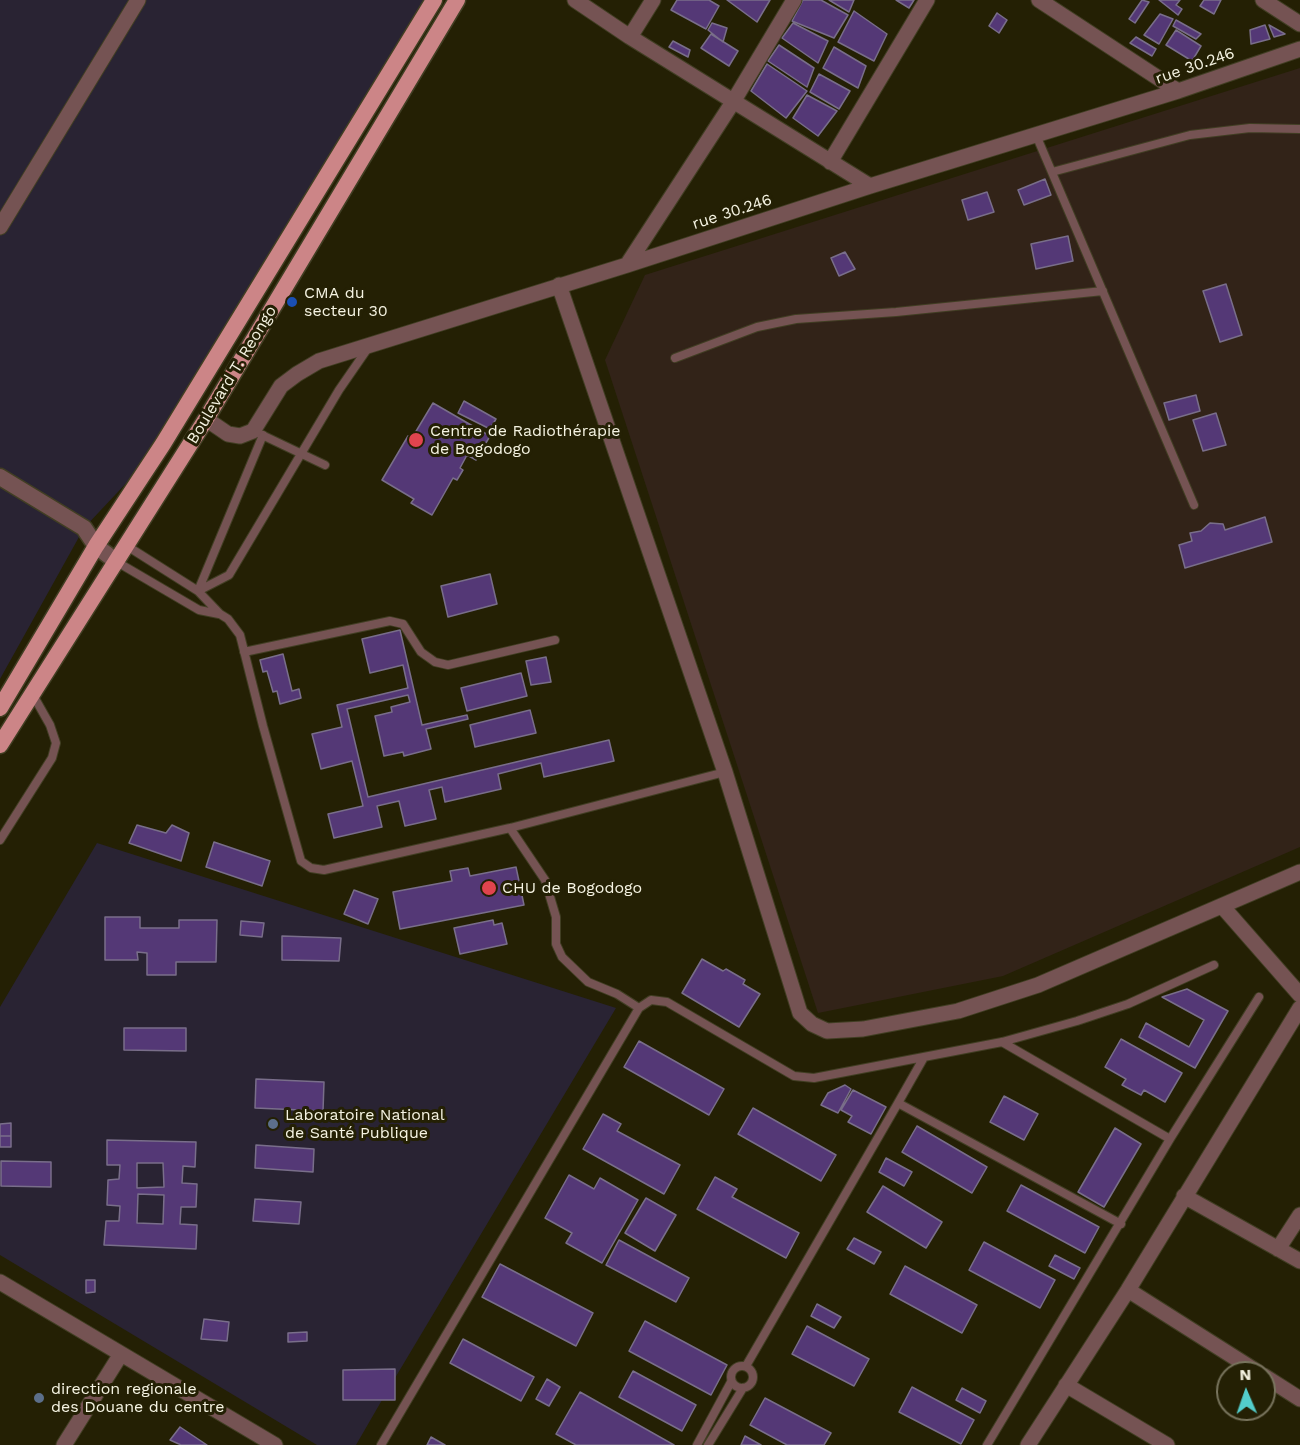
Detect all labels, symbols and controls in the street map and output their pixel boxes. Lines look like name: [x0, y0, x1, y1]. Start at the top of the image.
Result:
street label: rue 30.246: [1153, 43, 1237, 89]
street label: rue 30.246: [690, 190, 774, 234]
place label: CMA du secteur 30: [304, 283, 388, 321]
marker: CMA du secteur 30: [285, 295, 299, 309]
street label: Boulevard T. Reongo: [183, 302, 281, 448]
place label: Centre de Radiothérapie de Bogodogo: [430, 421, 621, 459]
marker: Centre de Radiothérapie de Bogodogo: [407, 431, 425, 449]
place label: CHU de Bogodogo: [502, 878, 642, 898]
marker: CHU de Bogodogo: [480, 879, 498, 897]
place label: Laboratoire National de Santé Publique: [285, 1105, 445, 1143]
marker: Laboratoire National de Santé Publique: [266, 1117, 280, 1131]
north arrow: [1216, 1361, 1276, 1421]
text: N: [1239, 1365, 1252, 1384]
place label: direction regionale des Douane du centre: [51, 1379, 224, 1417]
marker: direction regionale des Douane du centre: [32, 1391, 46, 1405]

